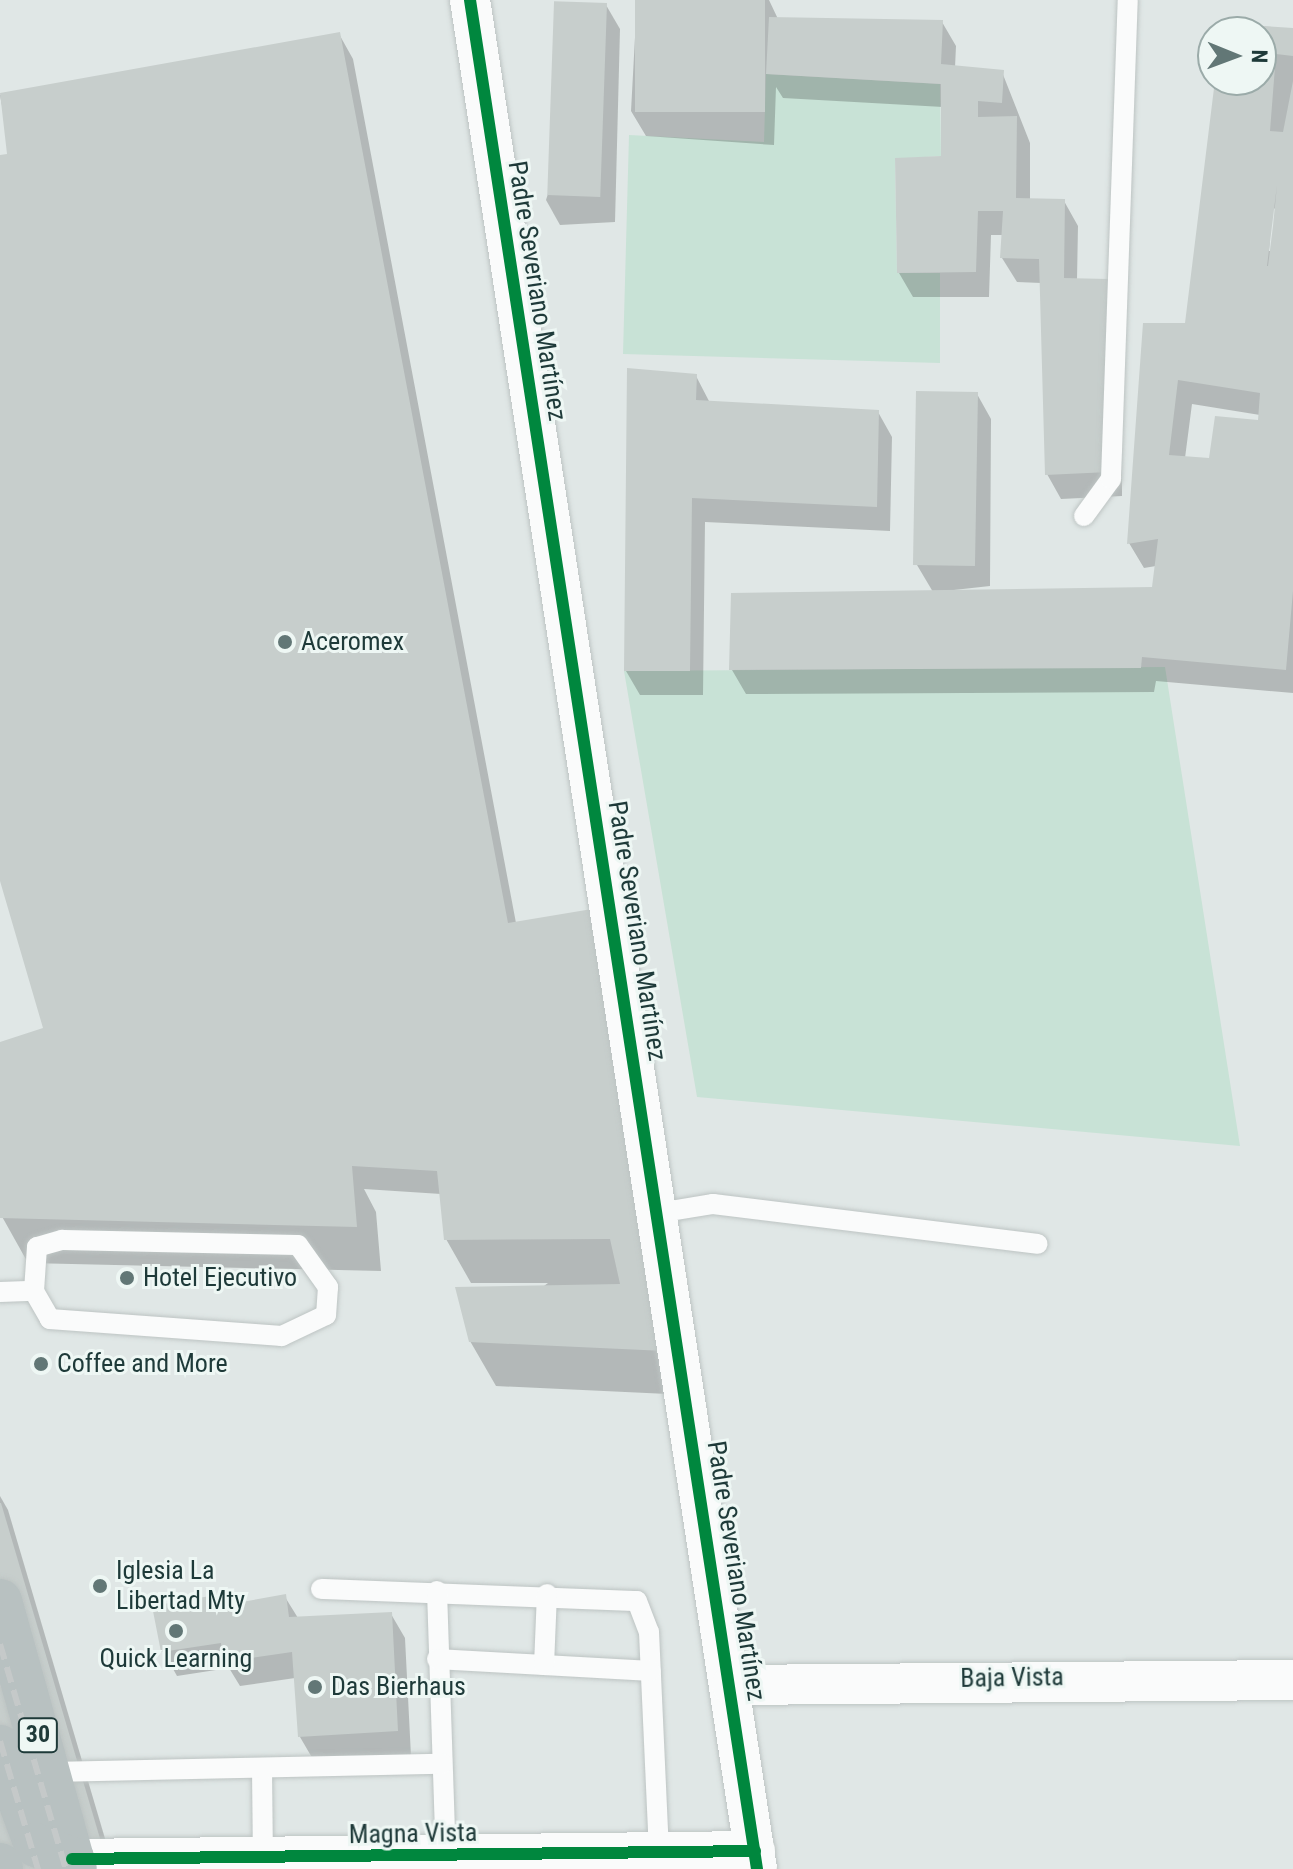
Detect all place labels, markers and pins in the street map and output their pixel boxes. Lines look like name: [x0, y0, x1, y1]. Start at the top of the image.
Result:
place label: Aceromex: [301, 626, 404, 658]
marker: Aceromex: [276, 633, 294, 651]
place label: Hotel Ejecutivo: [143, 1262, 297, 1294]
marker: Hotel Ejecutivo: [118, 1269, 136, 1287]
place label: Coffee and More: [57, 1348, 228, 1380]
marker: Coffee and More: [32, 1355, 50, 1373]
place label: Iglesia La Libertad Mty: [116, 1555, 245, 1616]
marker: Iglesia La Libertad Mty: [91, 1577, 109, 1595]
marker: Quick Learning: [167, 1622, 185, 1640]
place label: Quick Learning: [100, 1643, 252, 1675]
place label: Das Bierhaus: [331, 1671, 466, 1703]
marker: Das Bierhaus: [306, 1678, 324, 1696]

